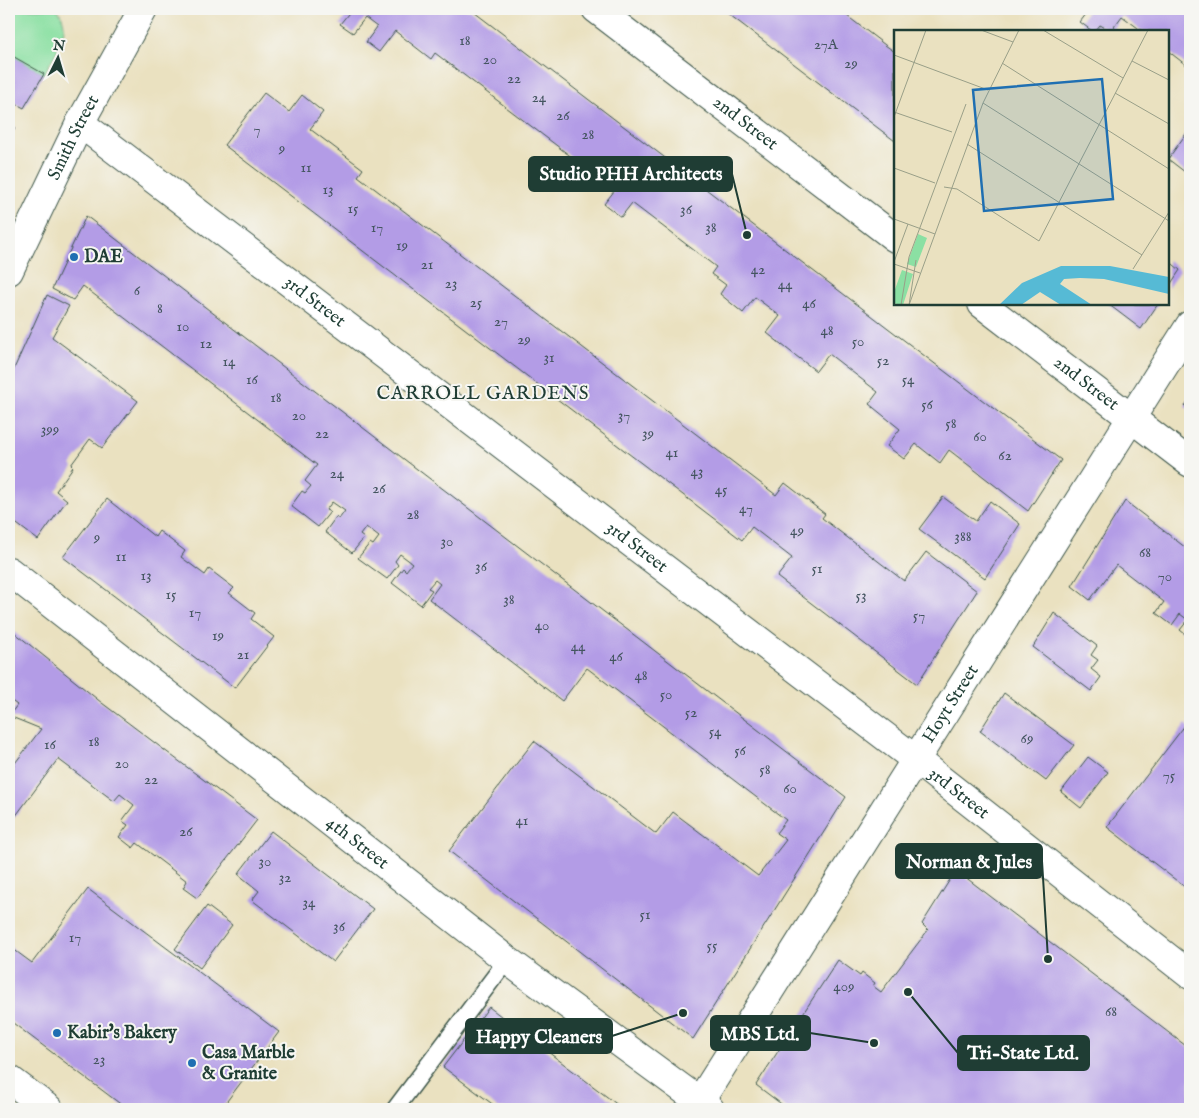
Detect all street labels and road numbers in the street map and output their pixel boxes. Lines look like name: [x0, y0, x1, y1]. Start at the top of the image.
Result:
street label: Smith Street: [43, 91, 105, 184]
street label: 2nd Street: [708, 91, 783, 156]
street label: 3rd Street: [279, 271, 350, 333]
street label: 2nd Street: [1049, 351, 1123, 416]
street label: 3rd Street: [601, 516, 672, 578]
street label: Hoyt Street: [917, 660, 984, 748]
street label: 3rd Street: [923, 762, 994, 824]
street label: 4th Street: [321, 811, 393, 875]

